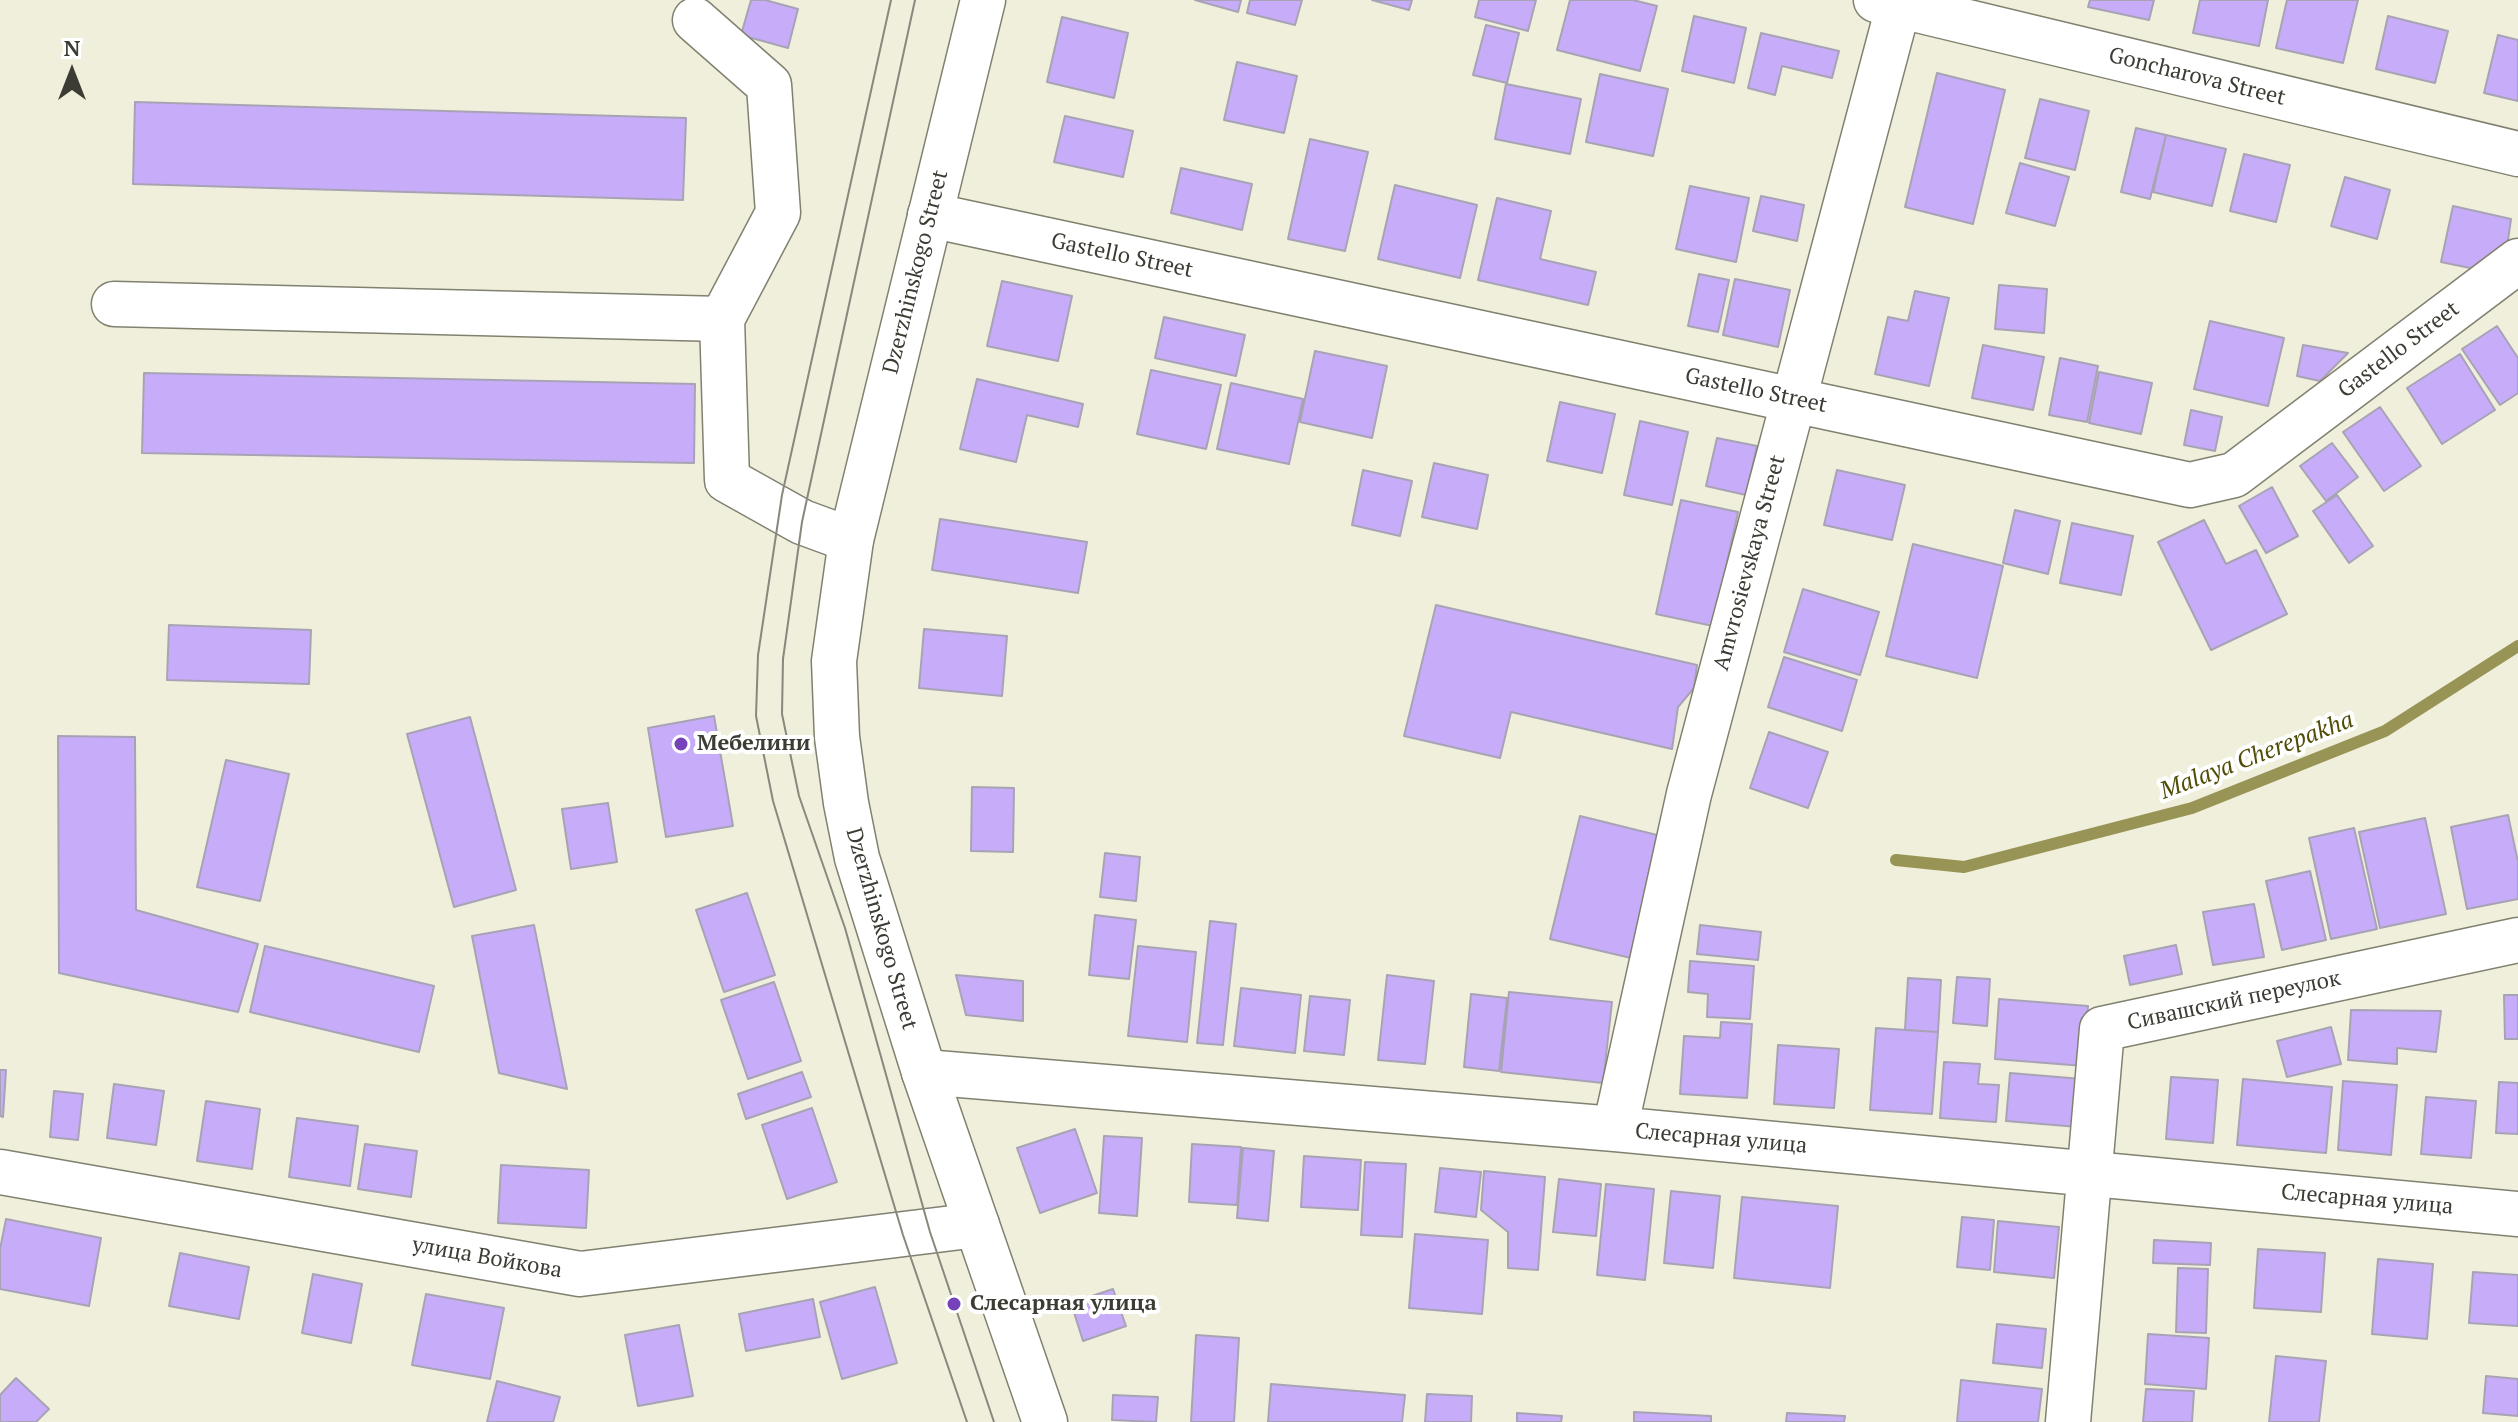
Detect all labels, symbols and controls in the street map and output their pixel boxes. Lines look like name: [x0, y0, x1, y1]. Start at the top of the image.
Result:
north arrow: [32, 32, 112, 112]
text: N: [64, 33, 80, 62]
street label: Goncharova Street: [2106, 42, 2288, 112]
street label: Dzerzhinskogo Street: [878, 167, 954, 377]
street label: Gastello Street: [1049, 228, 1195, 284]
street label: Gastello Street: [2333, 296, 2465, 404]
street label: Gastello Street: [1683, 363, 1829, 419]
street label: Amvrosievskaya Street: [1709, 452, 1791, 674]
water label: Malaya Cherepakha: [2156, 706, 2358, 806]
place label: Мебелини: [697, 731, 810, 757]
marker: Мебелини: [672, 735, 690, 753]
street label: Dzerzhinskogo Street: [840, 825, 922, 1033]
street label: Сивашский переулок: [2125, 965, 2343, 1037]
street label: Слесарная улица: [1634, 1118, 1808, 1160]
street label: Слесарная улица: [2280, 1179, 2454, 1221]
street label: улица Войкова: [410, 1232, 564, 1284]
place label: Слесарная улица: [970, 1291, 1157, 1317]
marker: Слесарная улица: [945, 1295, 963, 1313]

